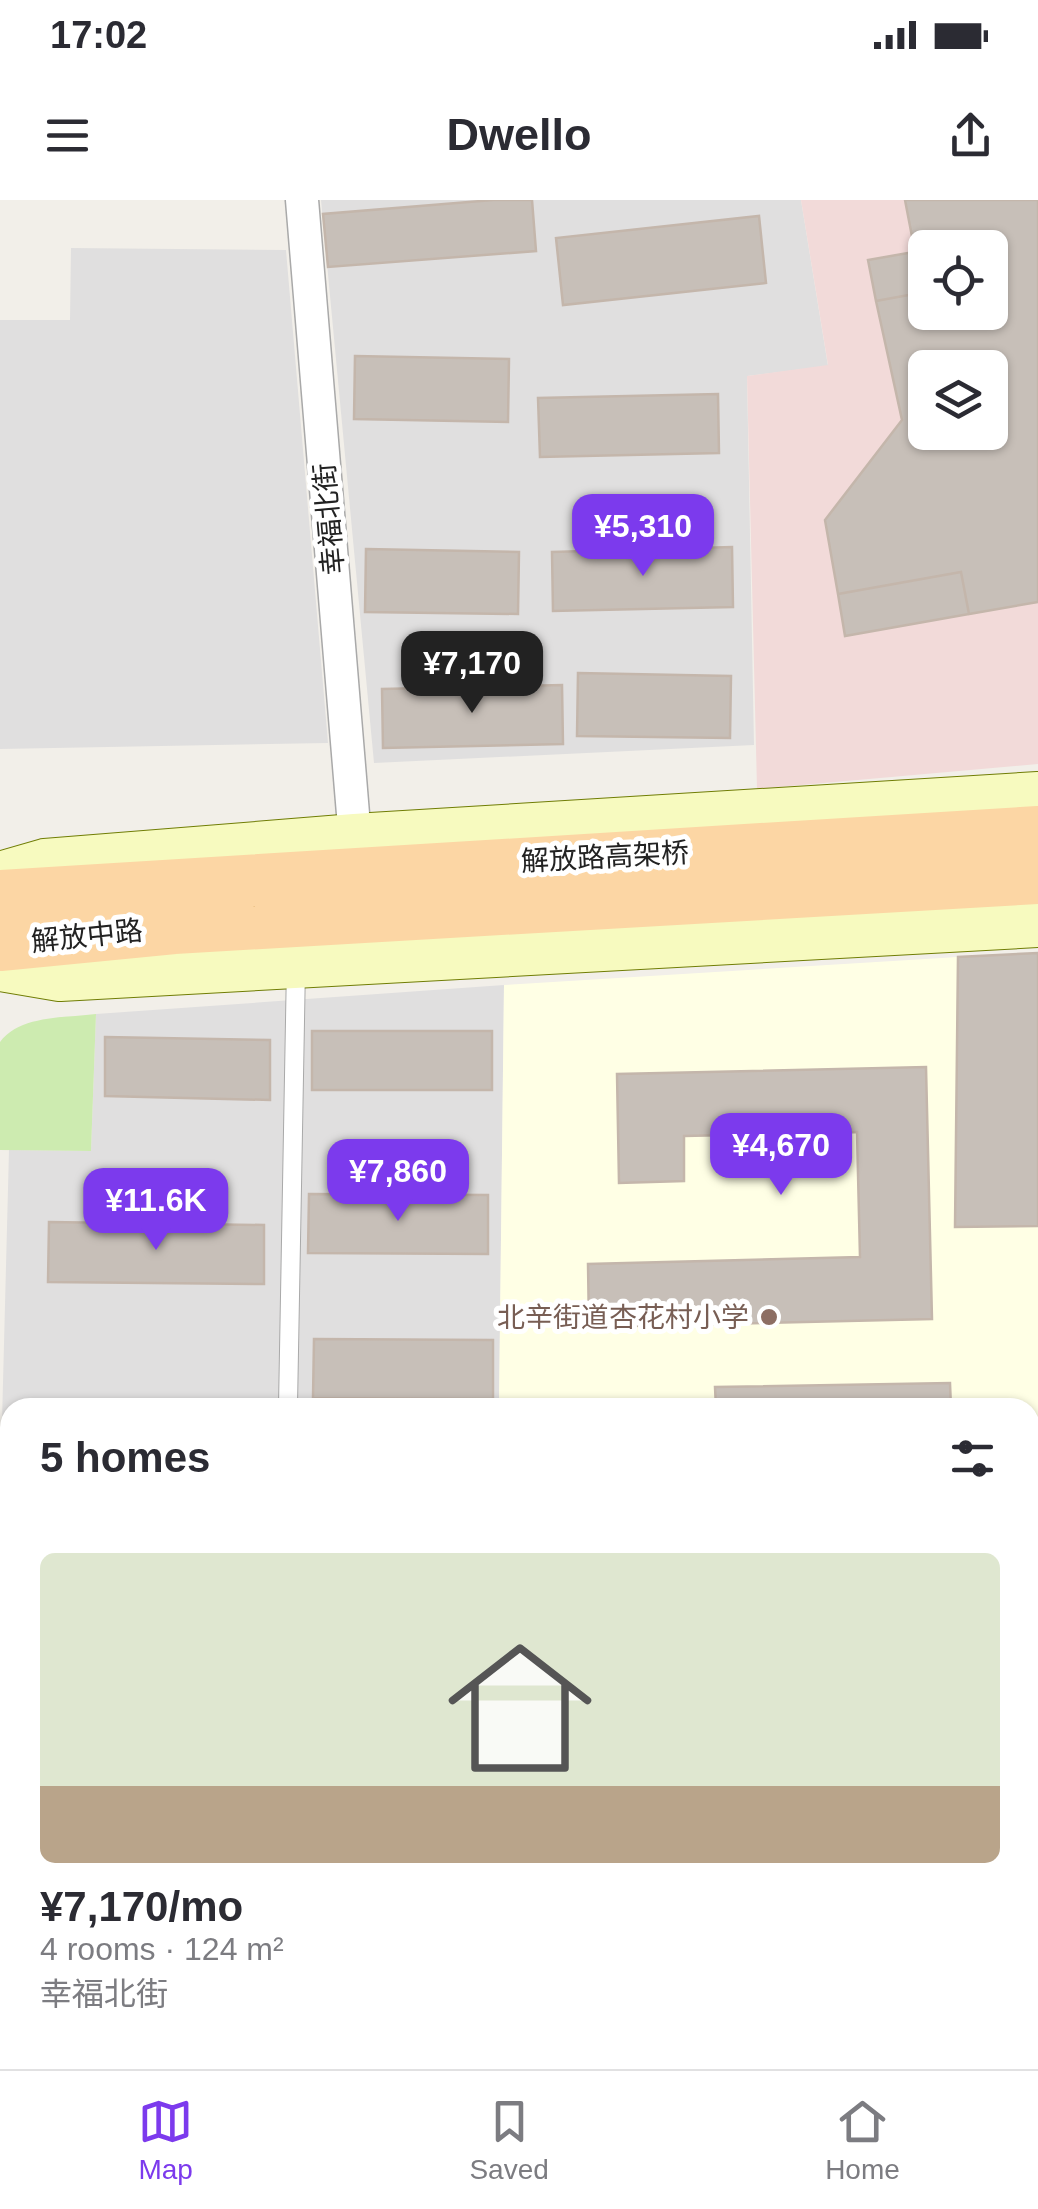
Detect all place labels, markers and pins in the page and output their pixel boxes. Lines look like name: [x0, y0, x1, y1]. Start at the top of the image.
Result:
pin: ¥5,310: [562, 494, 724, 579]
pin: ¥7,170: [391, 631, 553, 716]
pin: ¥4,670: [700, 1113, 862, 1198]
pin: ¥7,860: [317, 1139, 479, 1224]
pin: ¥11.6K: [75, 1168, 237, 1253]
place label: 北辛街道杏花村小学: [497, 1302, 749, 1333]
marker: 北辛街道杏花村小学: [758, 1306, 780, 1328]

